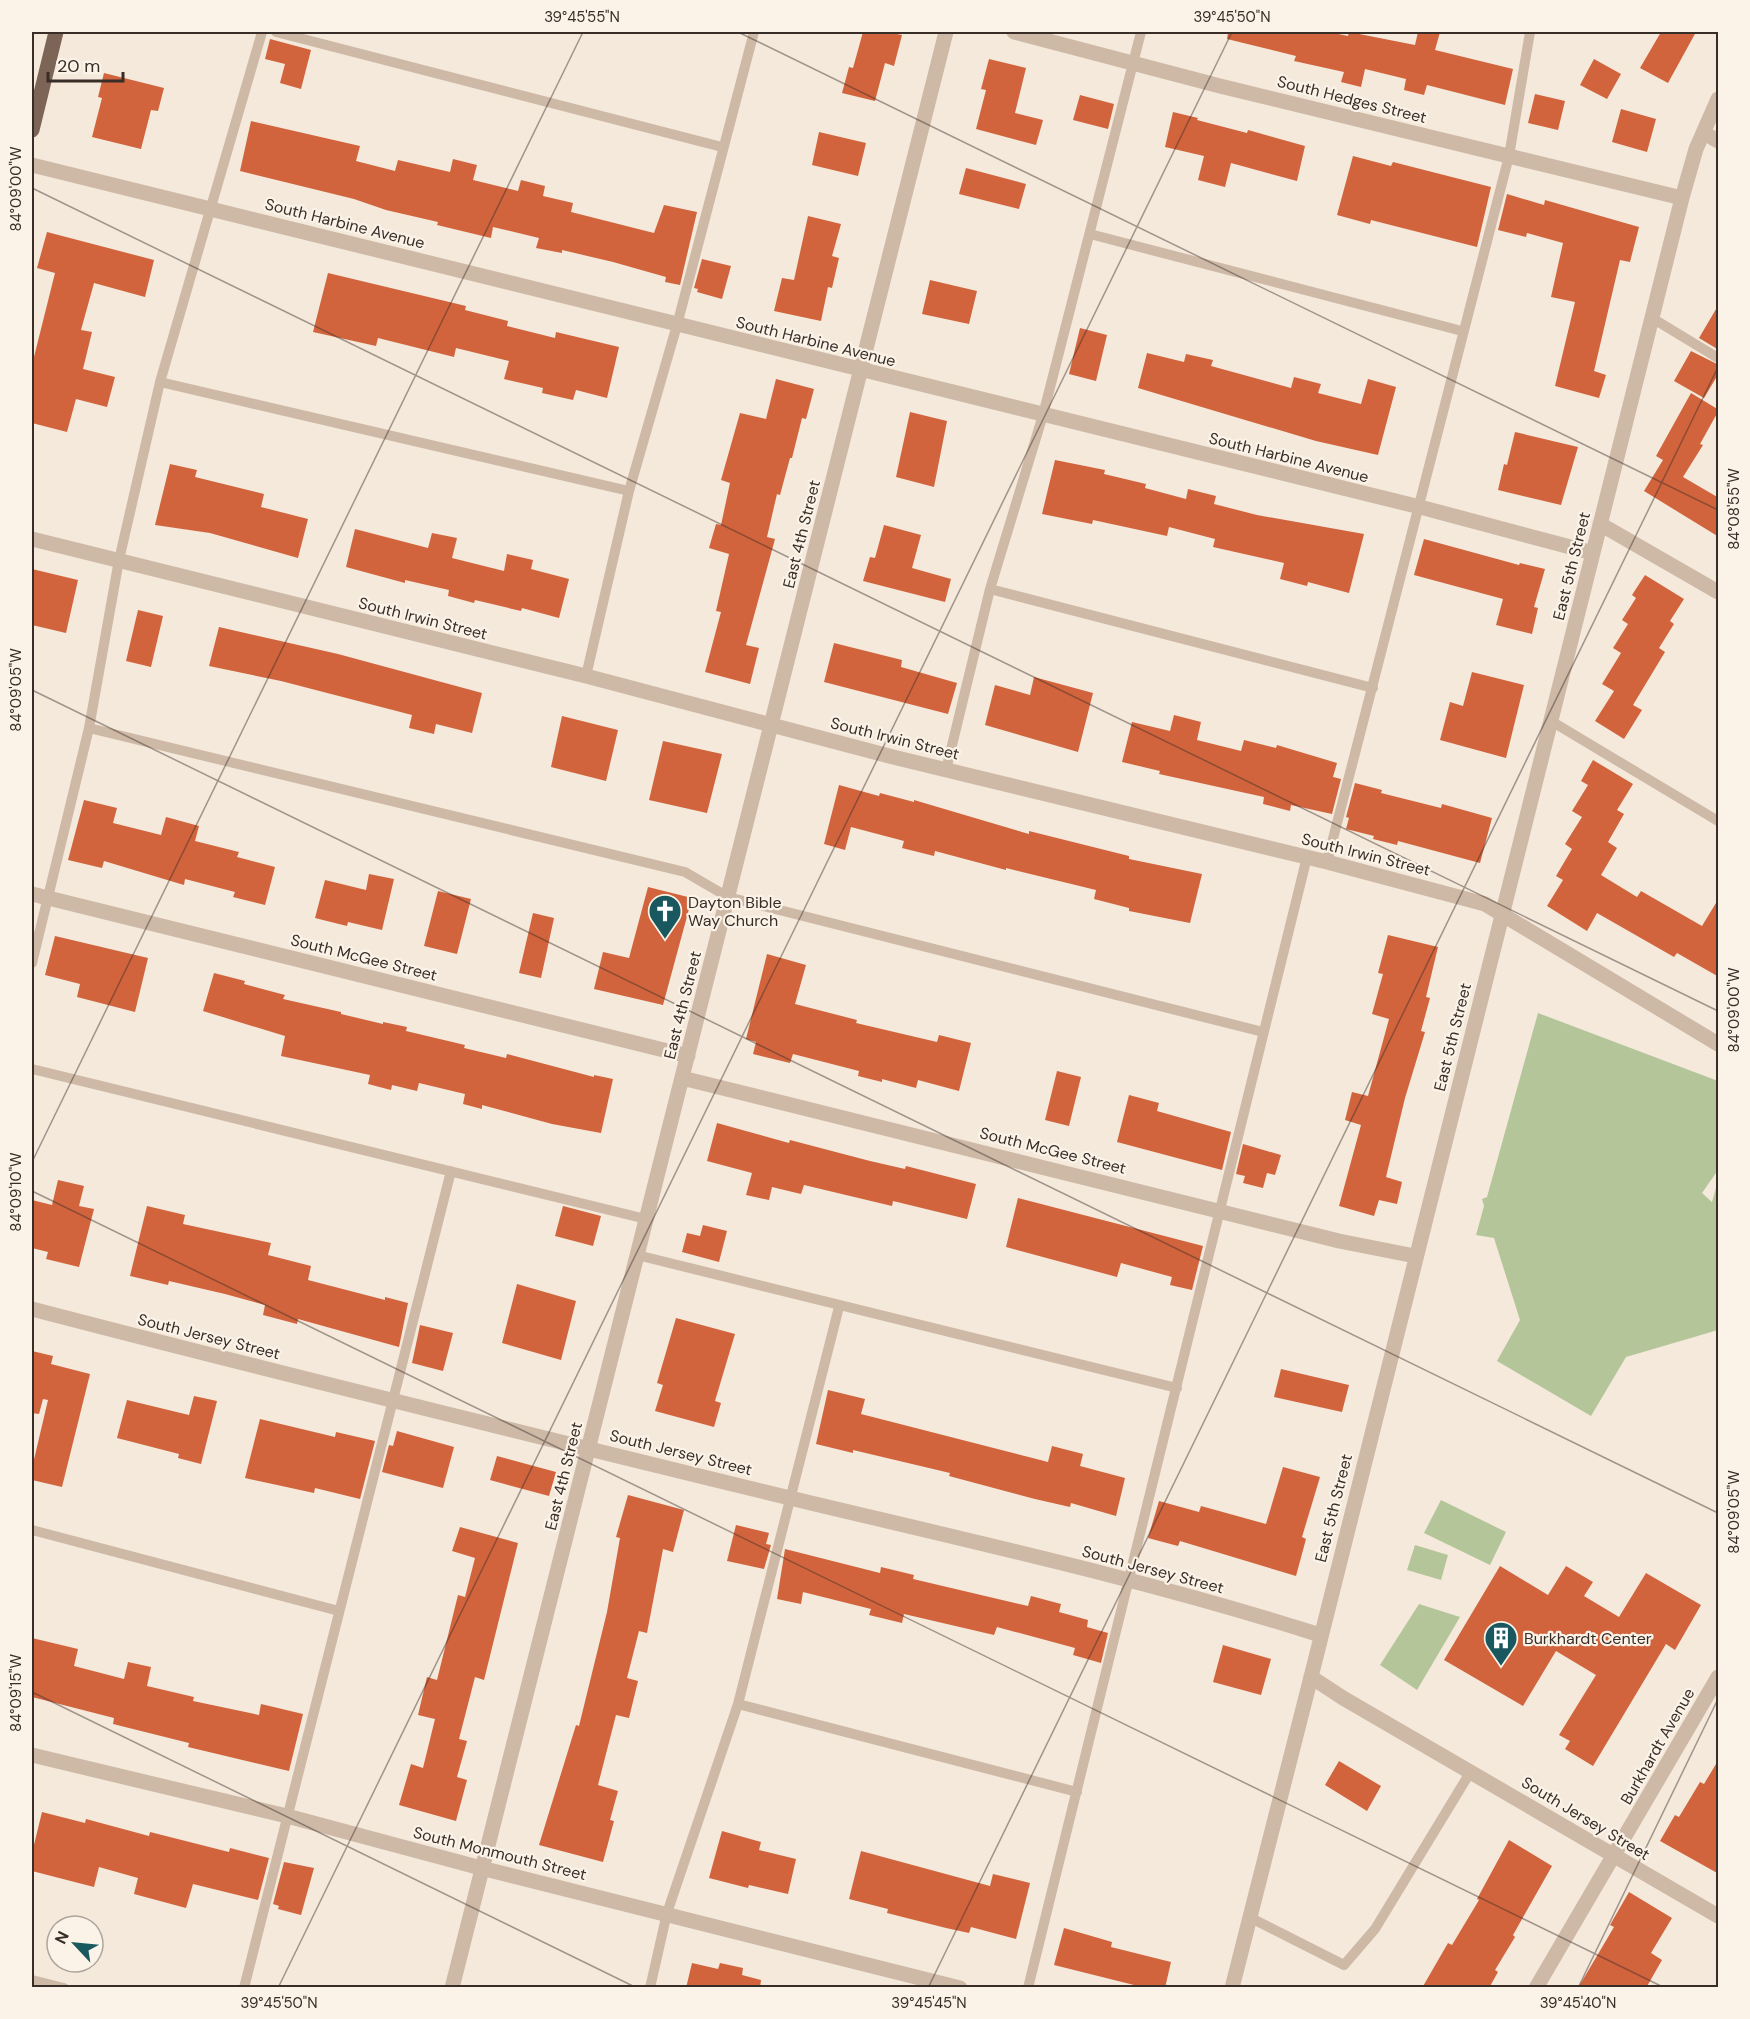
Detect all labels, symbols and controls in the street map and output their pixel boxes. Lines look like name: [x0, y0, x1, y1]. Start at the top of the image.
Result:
text: 39°45'55"N: [544, 7, 620, 27]
text: 39°45'50"N: [1193, 7, 1271, 27]
scale bar: [48, 45, 123, 83]
text: 20 m: [57, 54, 100, 78]
street label: South Hedges Street: [1275, 71, 1429, 128]
text: 84°09'00"W: [6, 146, 26, 231]
street label: South Harbine Avenue: [263, 193, 427, 254]
street label: South Harbine Avenue: [734, 311, 898, 372]
street label: South Harbine Avenue: [1207, 427, 1371, 488]
text: 84°08'55"W: [1724, 468, 1744, 550]
street label: East 4th Street: [778, 478, 825, 590]
street label: East 5th Street: [1548, 510, 1595, 622]
street label: South Irwin Street: [356, 592, 490, 645]
text: 84°09'05"W: [6, 648, 26, 732]
street label: South Irwin Street: [828, 712, 962, 765]
street label: South Irwin Street: [1299, 828, 1433, 881]
place label: Dayton Bible Way Church: [688, 892, 782, 931]
church icon: Dayton Bible Way Church: [647, 893, 683, 940]
street label: South McGee Street: [288, 929, 439, 986]
street label: East 4th Street: [659, 949, 706, 1061]
text: 84°09'00"W: [1724, 967, 1744, 1052]
street label: East 5th Street: [1429, 981, 1476, 1093]
street label: South McGee Street: [977, 1122, 1128, 1179]
text: 84°09'10"W: [6, 1152, 26, 1232]
street label: South Jersey Street: [136, 1309, 282, 1364]
street label: East 4th Street: [540, 1420, 587, 1532]
street label: South Jersey Street: [608, 1425, 754, 1480]
street label: East 5th Street: [1310, 1452, 1357, 1564]
text: 84°09'05"W: [1724, 1470, 1744, 1554]
street label: South Jersey Street: [1080, 1540, 1226, 1599]
building icon: Burkhardt Center: [1483, 1620, 1519, 1667]
place label: Burkhardt Center: [1524, 1628, 1652, 1649]
text: 84°09'15"W: [6, 1654, 26, 1732]
street label: Burkhardt Avenue: [1616, 1684, 1699, 1808]
street label: South Jersey Street: [1518, 1772, 1654, 1865]
street label: South Monmouth Street: [411, 1822, 589, 1885]
north arrow: [45, 1914, 105, 1974]
text: N: [50, 1928, 74, 1947]
text: 39°45'50"N: [240, 1993, 318, 2013]
text: 39°45'45"N: [891, 1993, 967, 2013]
text: 39°45'40"N: [1540, 1993, 1616, 2013]

